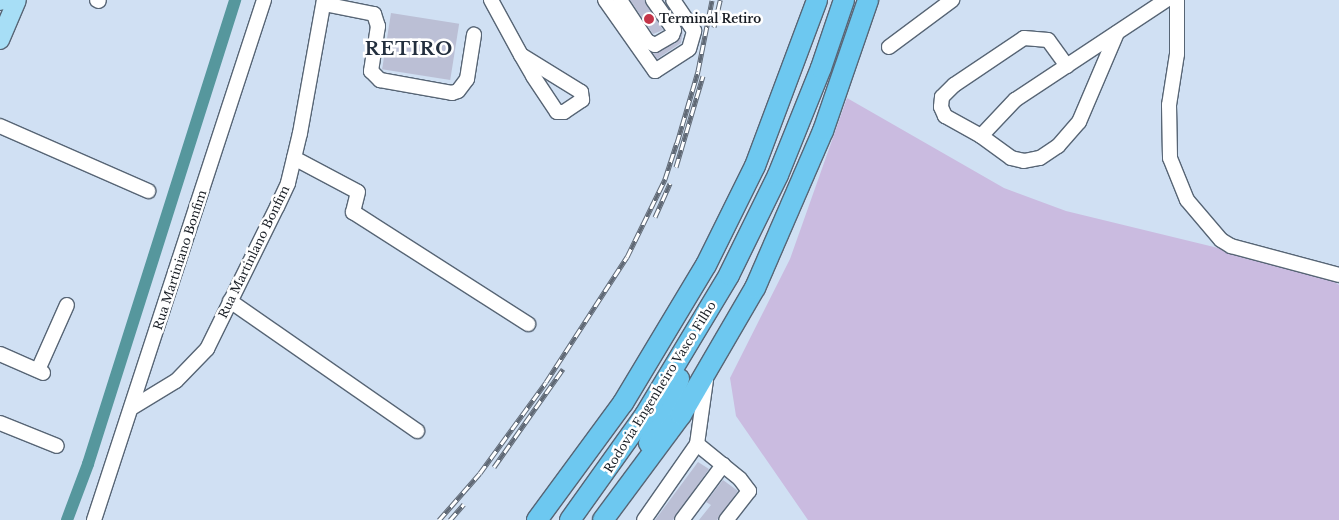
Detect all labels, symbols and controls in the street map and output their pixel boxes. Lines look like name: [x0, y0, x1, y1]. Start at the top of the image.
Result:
place label: Terminal Retiro: [659, 12, 761, 26]
marker: Terminal Retiro: [643, 13, 655, 25]
district label: RETIRO: [364, 38, 454, 60]
street label: Rua Martinlano Bonfim: [216, 183, 292, 321]
street label: Rua Martiniano Bonfim: [151, 188, 209, 332]
street label: Rodovia Engenheiro Vasco Filho: [601, 298, 719, 476]

